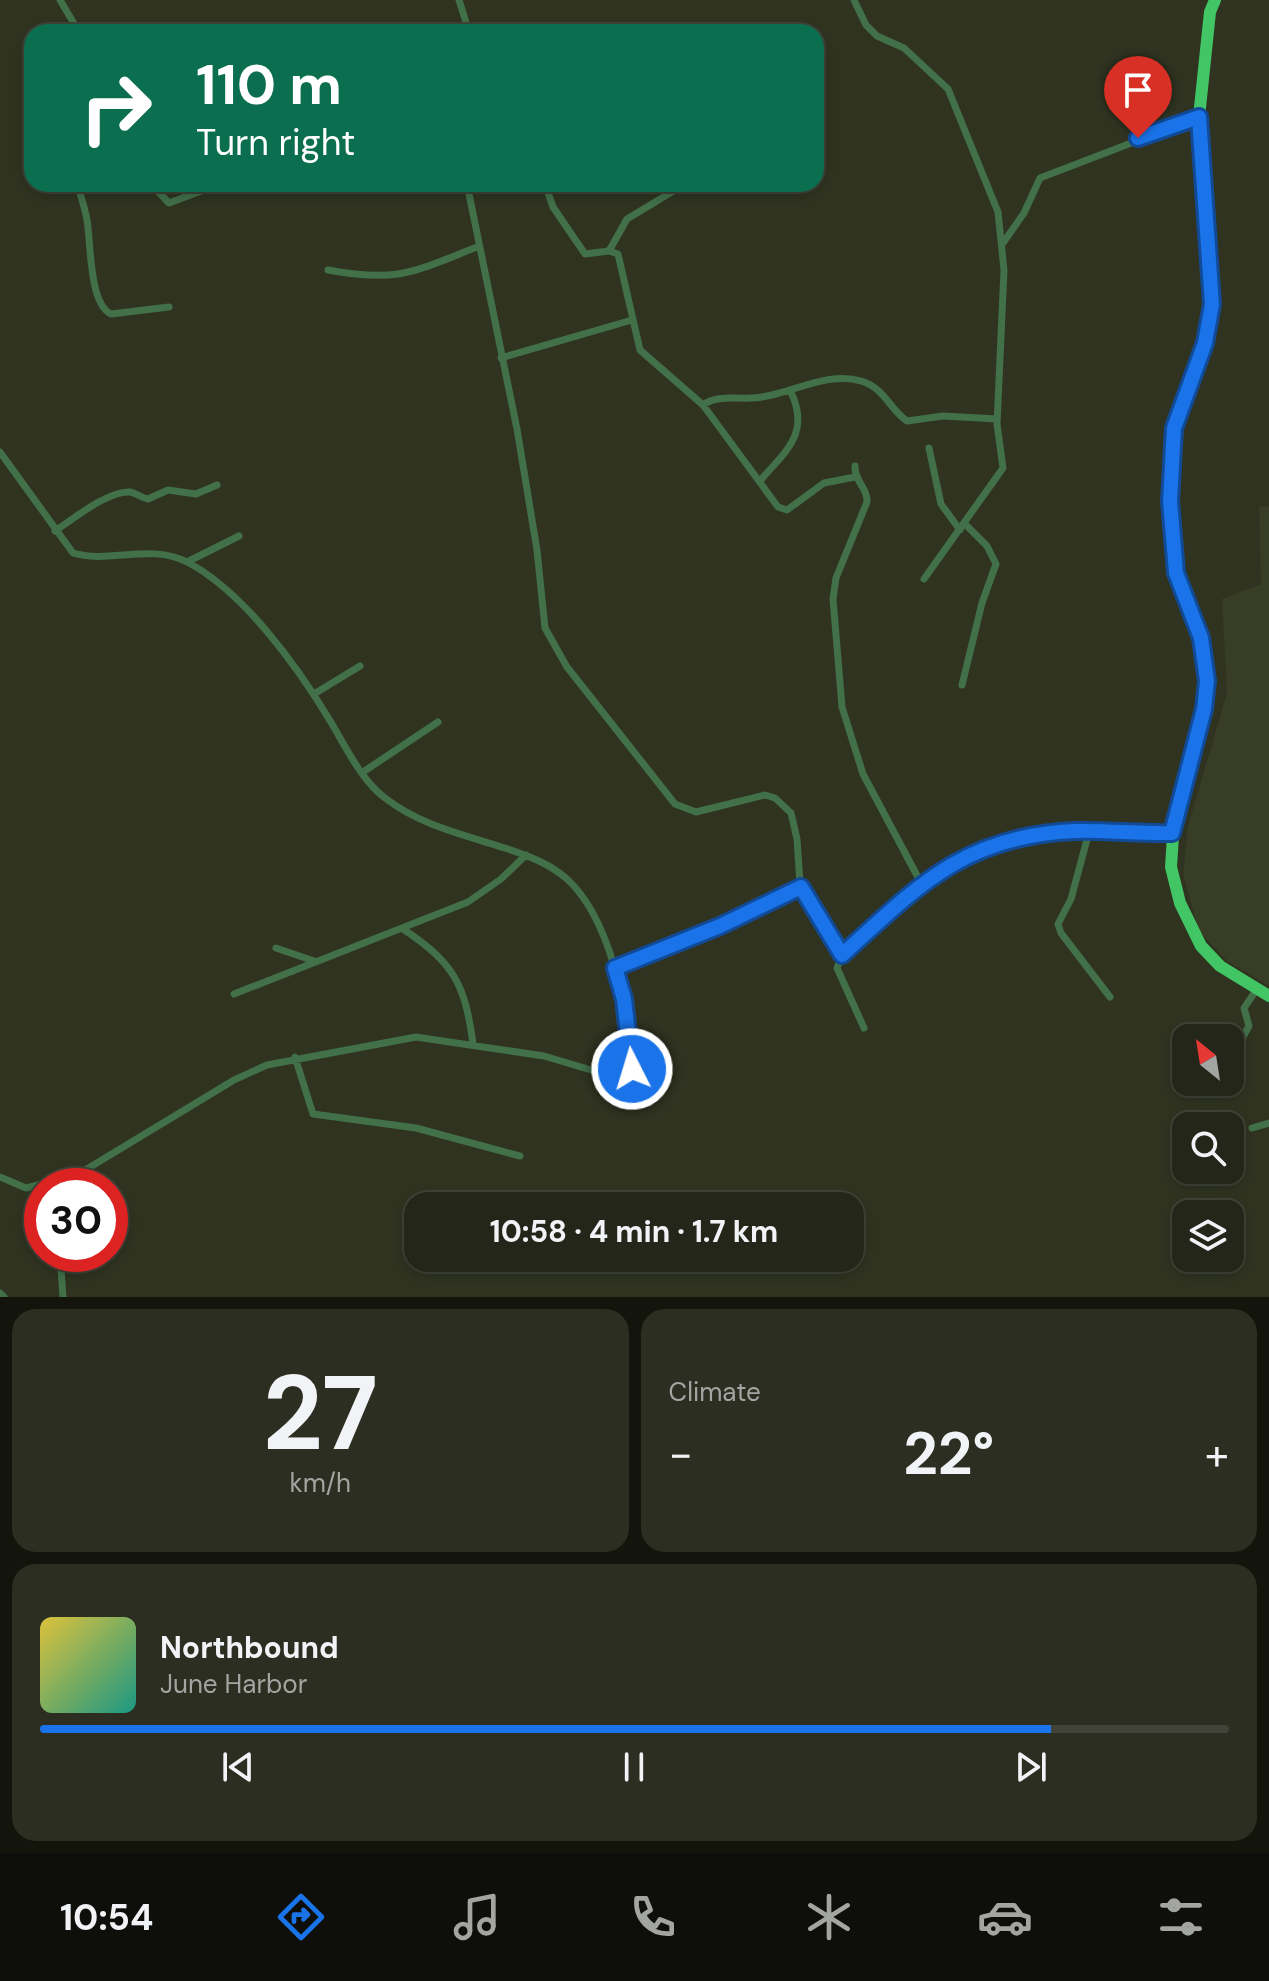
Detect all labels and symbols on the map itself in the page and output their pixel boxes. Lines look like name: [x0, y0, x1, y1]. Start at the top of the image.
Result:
pin: [1104, 56, 1172, 138]
north arrow: [1172, 1024, 1244, 1096]
position arrow: [590, 1027, 674, 1111]
speed limit sign: 30: [24, 1168, 128, 1272]

